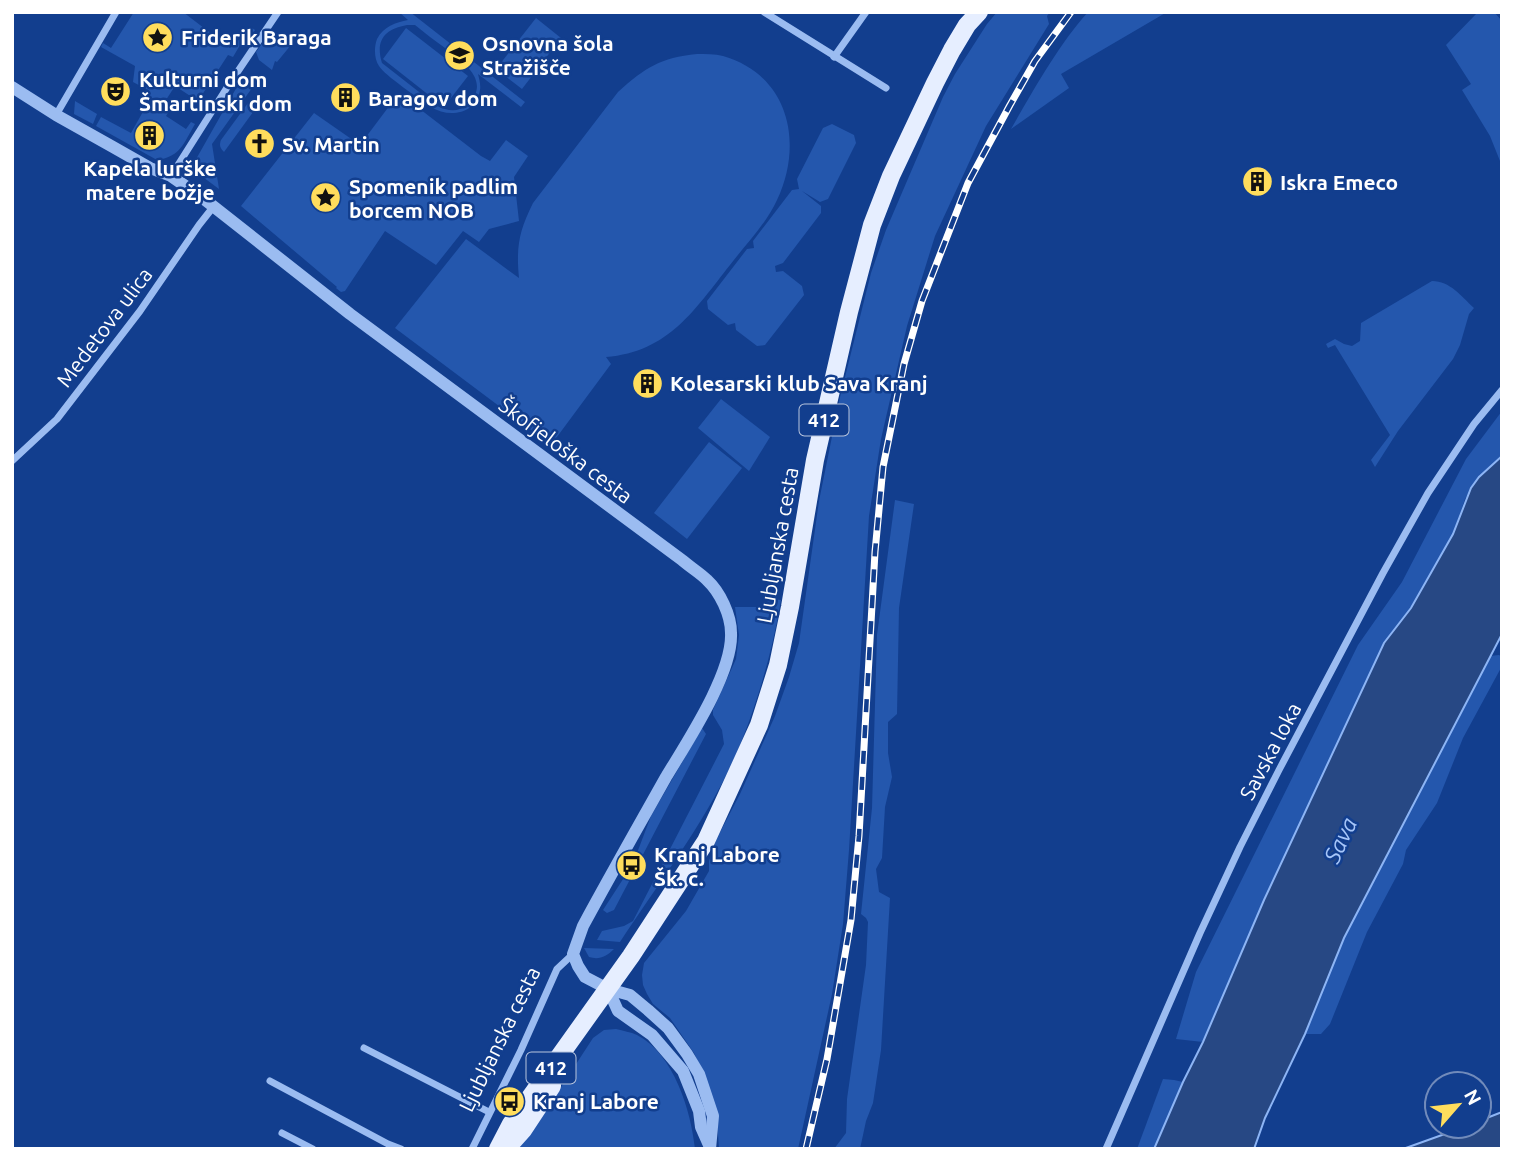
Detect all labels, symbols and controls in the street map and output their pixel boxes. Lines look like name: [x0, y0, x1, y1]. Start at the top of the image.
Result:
place icon: Friderik Baraga: [141, 20, 175, 54]
place label: Friderik Baraga: [181, 25, 332, 49]
place label: Osnovna šola Stražišče: [482, 31, 614, 79]
school or university icon: Osnovna šola Stražišče: [442, 38, 476, 72]
place label: Kulturni dom Šmartinski dom: [139, 67, 292, 115]
theatre icon: Kulturni dom Šmartinski dom: [99, 74, 133, 108]
building icon: Baragov dom: [328, 81, 362, 115]
place label: Baragov dom: [368, 86, 498, 110]
building icon: Kapela lurške matere božje: [133, 119, 167, 153]
church icon: Sv. Martin: [242, 127, 276, 161]
place label: Sv. Martin: [282, 132, 380, 156]
place label: Kapela lurške matere božje: [83, 156, 217, 204]
building icon: Iskra Emeco: [1240, 165, 1274, 199]
place label: Iskra Emeco: [1280, 170, 1398, 194]
place label: Spomenik padlim borcem NOB: [349, 174, 518, 222]
place icon: Spomenik padlim borcem NOB: [309, 181, 343, 215]
street label: Medetova ulica: [51, 263, 157, 391]
building icon: Kolesarski klub Sava Kranj: [630, 366, 664, 400]
place label: Kolesarski klub Sava Kranj: [670, 371, 928, 395]
street label: Škofjeloška cesta: [495, 392, 637, 508]
road number: 412: [800, 404, 848, 436]
street label: Ljubljanska cesta: [751, 465, 803, 625]
street label: Savska loka: [1234, 698, 1306, 804]
water label: Sava: [1318, 813, 1361, 868]
place label: Kranj Labore Šk. c.: [654, 842, 780, 890]
bus stop icon: Kranj Labore Šk. c.: [614, 849, 648, 883]
street label: Ljubljanska cesta: [454, 963, 544, 1115]
road number: 412: [526, 1052, 576, 1084]
north arrow: [1423, 1070, 1493, 1140]
bus stop icon: Kranj Labore: [493, 1084, 527, 1118]
text: N: [1460, 1086, 1486, 1108]
place label: Kranj Labore: [533, 1089, 659, 1113]

